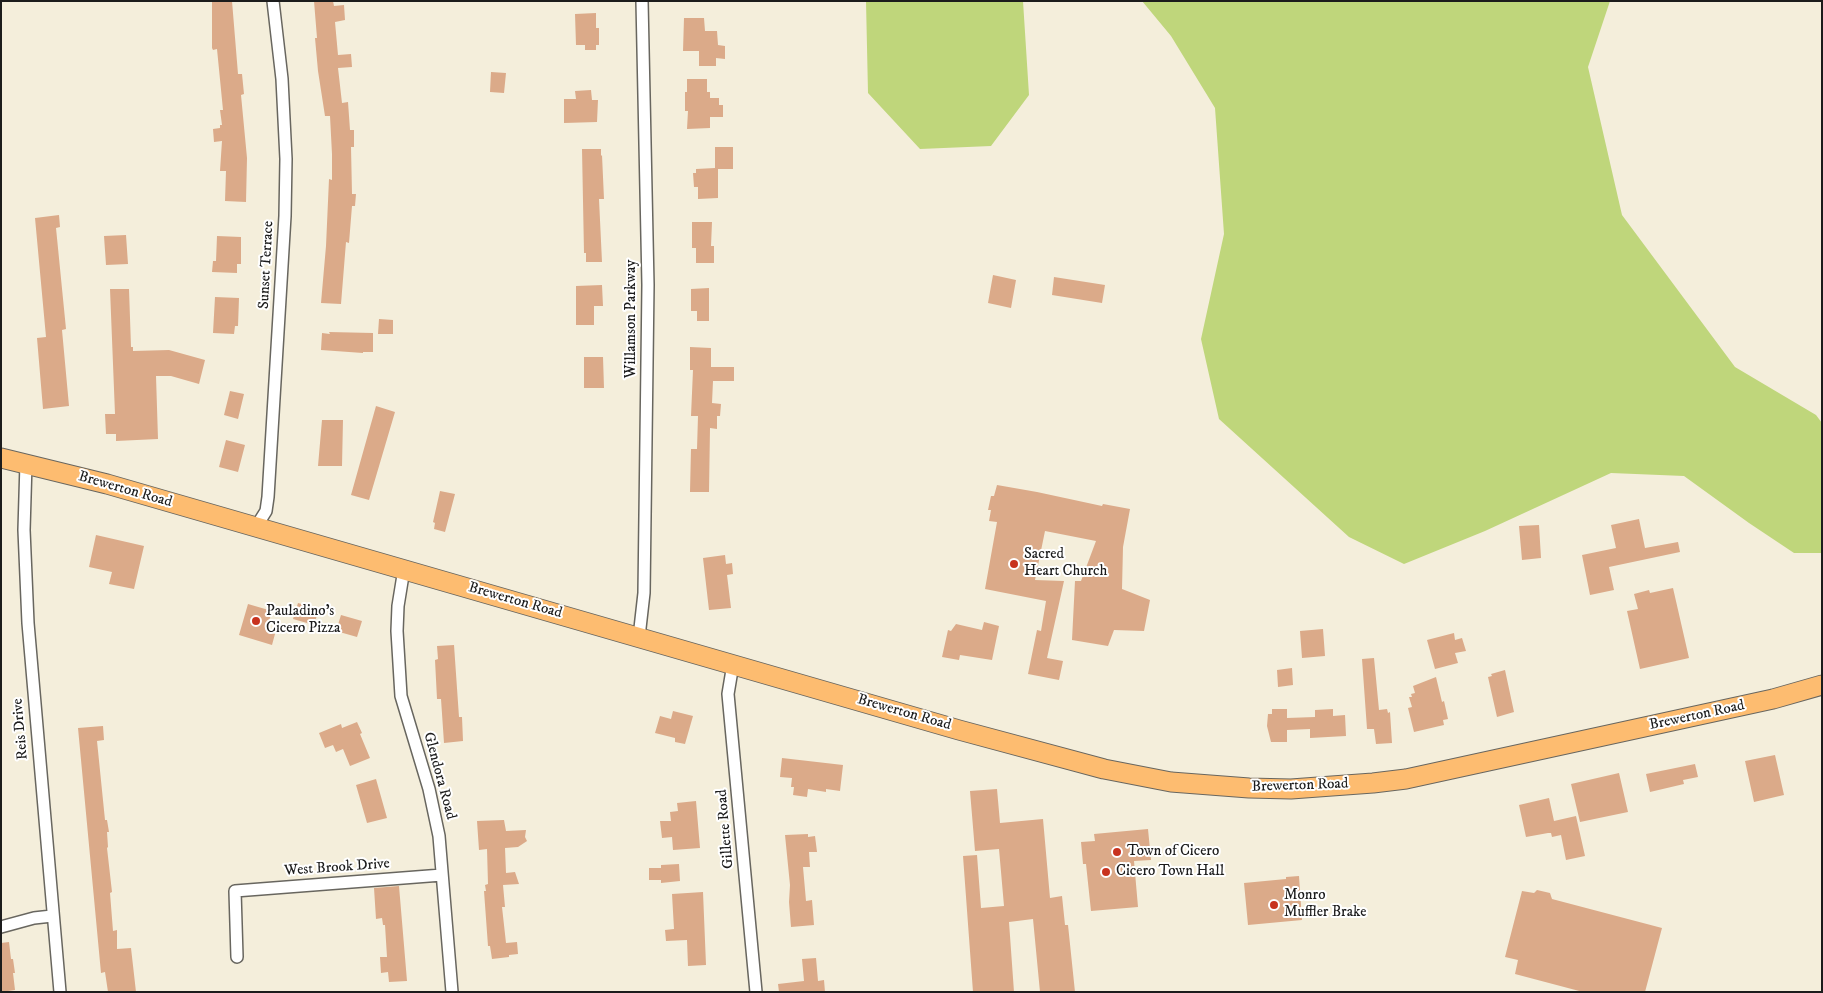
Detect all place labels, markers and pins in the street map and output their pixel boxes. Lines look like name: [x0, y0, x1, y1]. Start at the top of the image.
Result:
place label: Sacred Heart Church: [1024, 546, 1107, 581]
marker: Sacred Heart Church: [1008, 558, 1020, 570]
place label: Pauladino's Cicero Pizza: [266, 603, 340, 638]
marker: Pauladino's Cicero Pizza: [250, 615, 262, 627]
place label: Town of Cicero: [1127, 843, 1219, 861]
marker: Town of Cicero: [1111, 846, 1123, 858]
place label: Cicero Town Hall: [1116, 863, 1224, 881]
marker: Cicero Town Hall: [1100, 866, 1112, 878]
place label: Monro Muffler Brake: [1284, 887, 1367, 922]
marker: Monro Muffler Brake: [1268, 899, 1280, 911]

